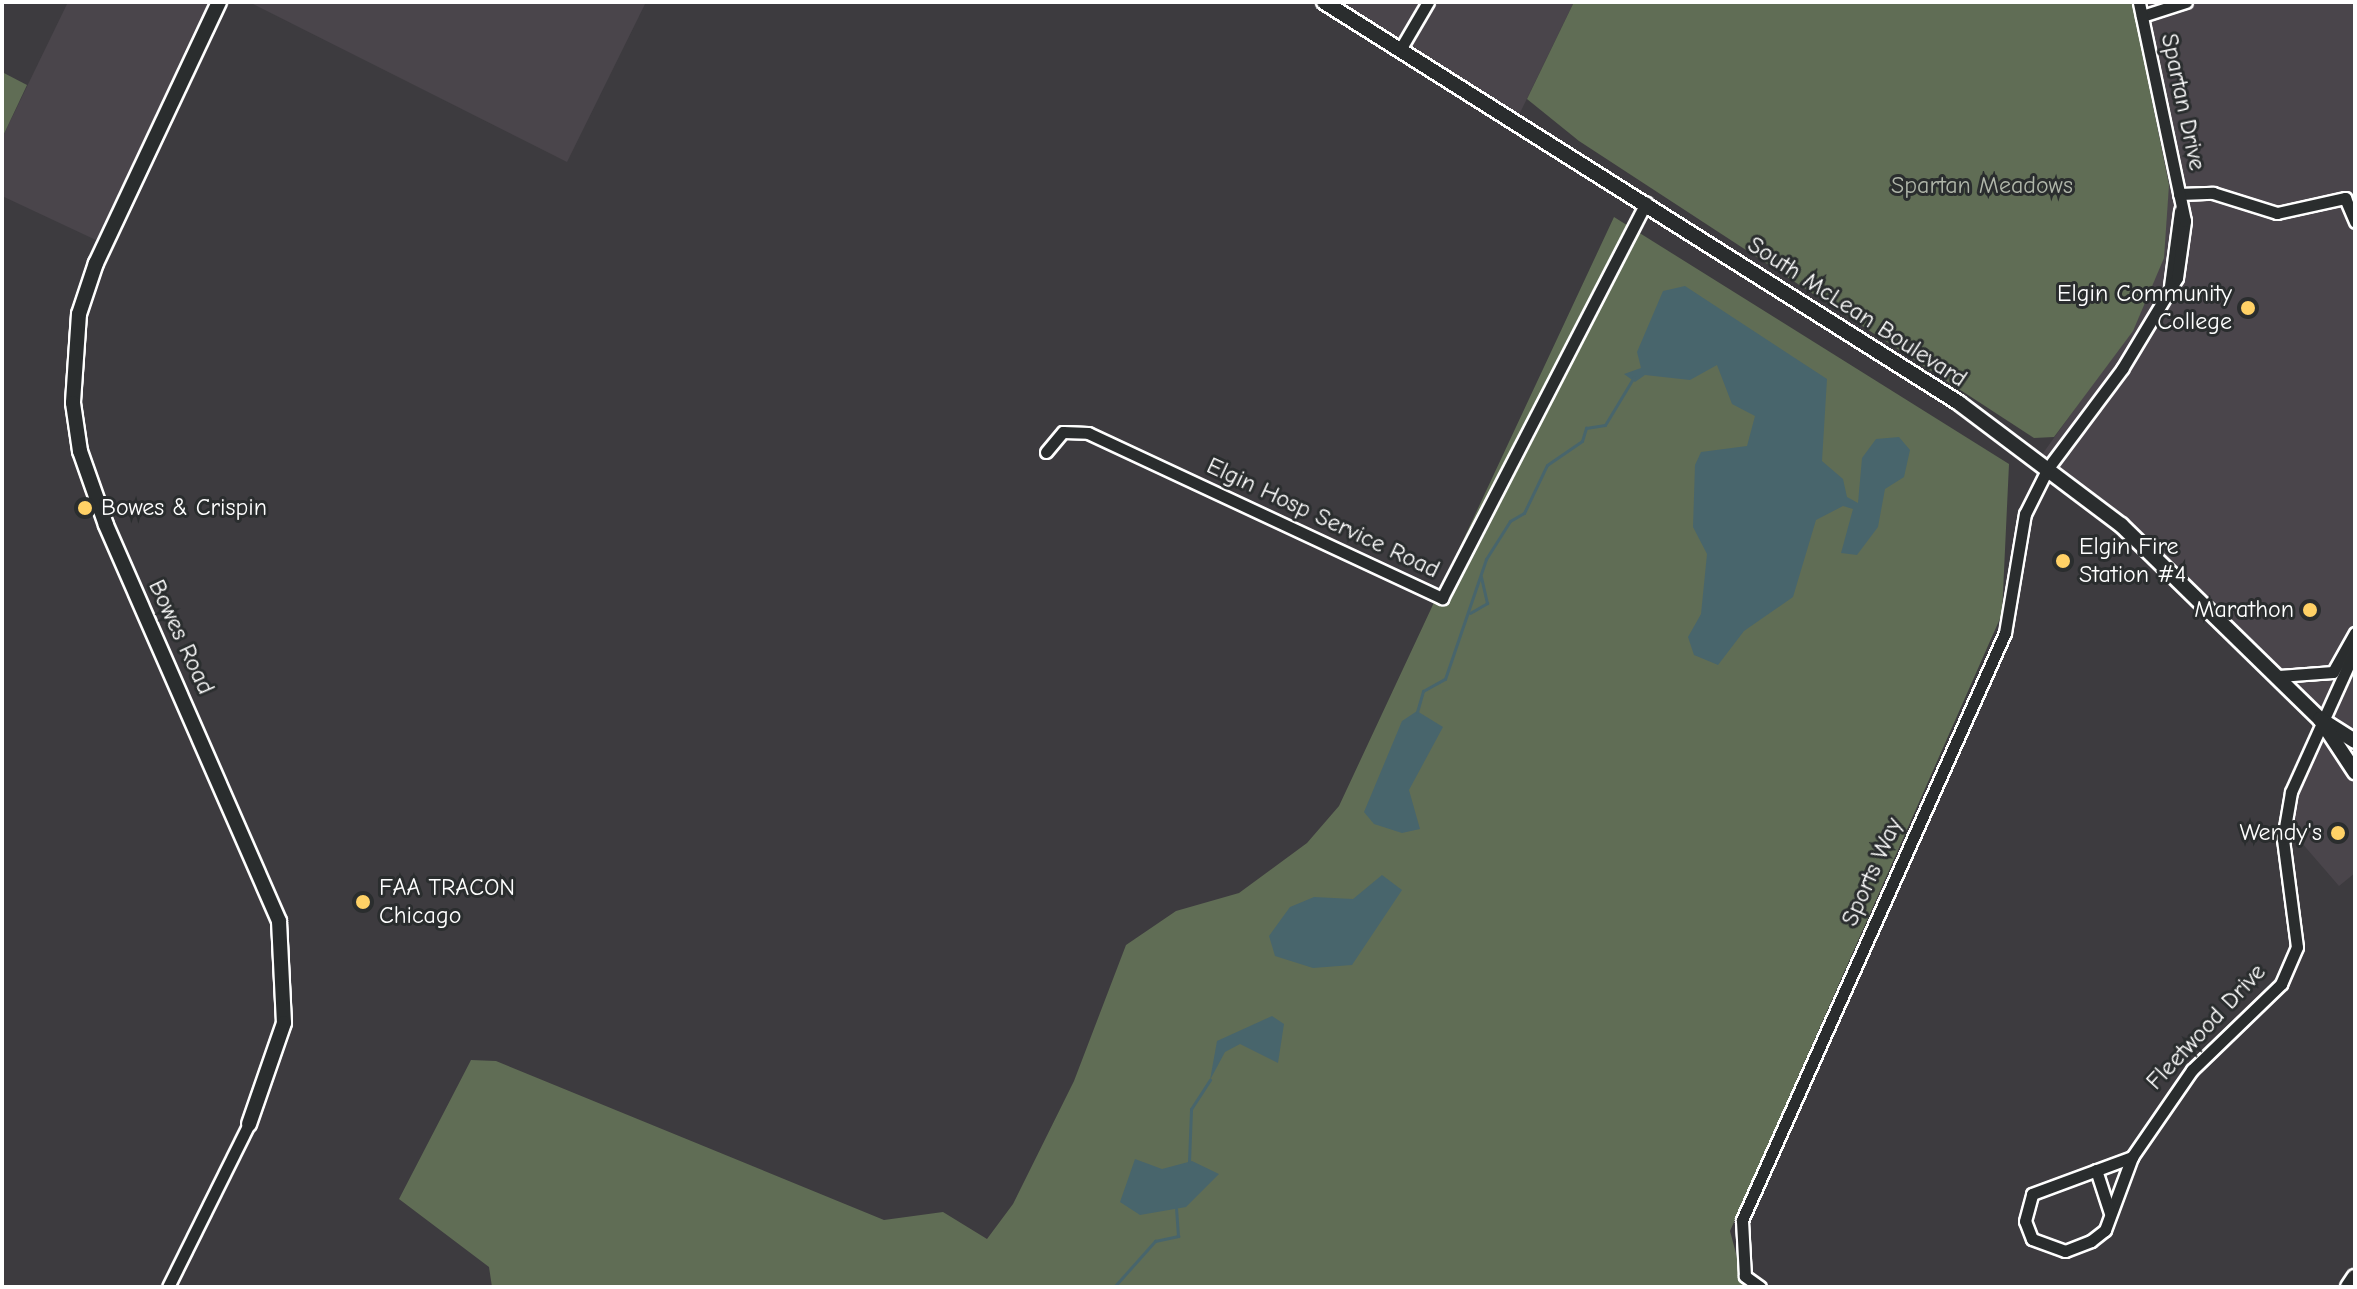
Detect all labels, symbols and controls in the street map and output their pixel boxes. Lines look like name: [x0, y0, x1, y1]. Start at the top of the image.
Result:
street label: Spartan Drive: [2154, 31, 2212, 173]
park label: Spartan Meadows: [1891, 172, 2073, 200]
street label: South McLean Boulevard: [1742, 230, 1972, 394]
place label: Elgin Community College: [2057, 280, 2232, 336]
marker: Elgin Community College: [2239, 299, 2257, 317]
street label: Elgin Hosp Service Road: [1202, 451, 1444, 585]
place label: Bowes & Crispin: [101, 494, 267, 522]
marker: Bowes & Crispin: [76, 499, 94, 517]
place label: Elgin Fire Station #4: [2079, 533, 2186, 589]
marker: Elgin Fire Station #4: [2054, 552, 2072, 570]
street label: Bowes Road: [142, 575, 220, 699]
place label: Marathon: [2194, 596, 2294, 624]
marker: Marathon: [2301, 601, 2319, 619]
street label: Sports Way: [1835, 813, 1909, 931]
place label: Wendy's: [2239, 819, 2322, 847]
marker: Wendy's: [2329, 824, 2347, 842]
place label: FAA TRACON Chicago: [379, 874, 515, 930]
marker: FAA TRACON Chicago: [354, 893, 372, 911]
street label: Fleetwood Drive: [2140, 958, 2272, 1096]

